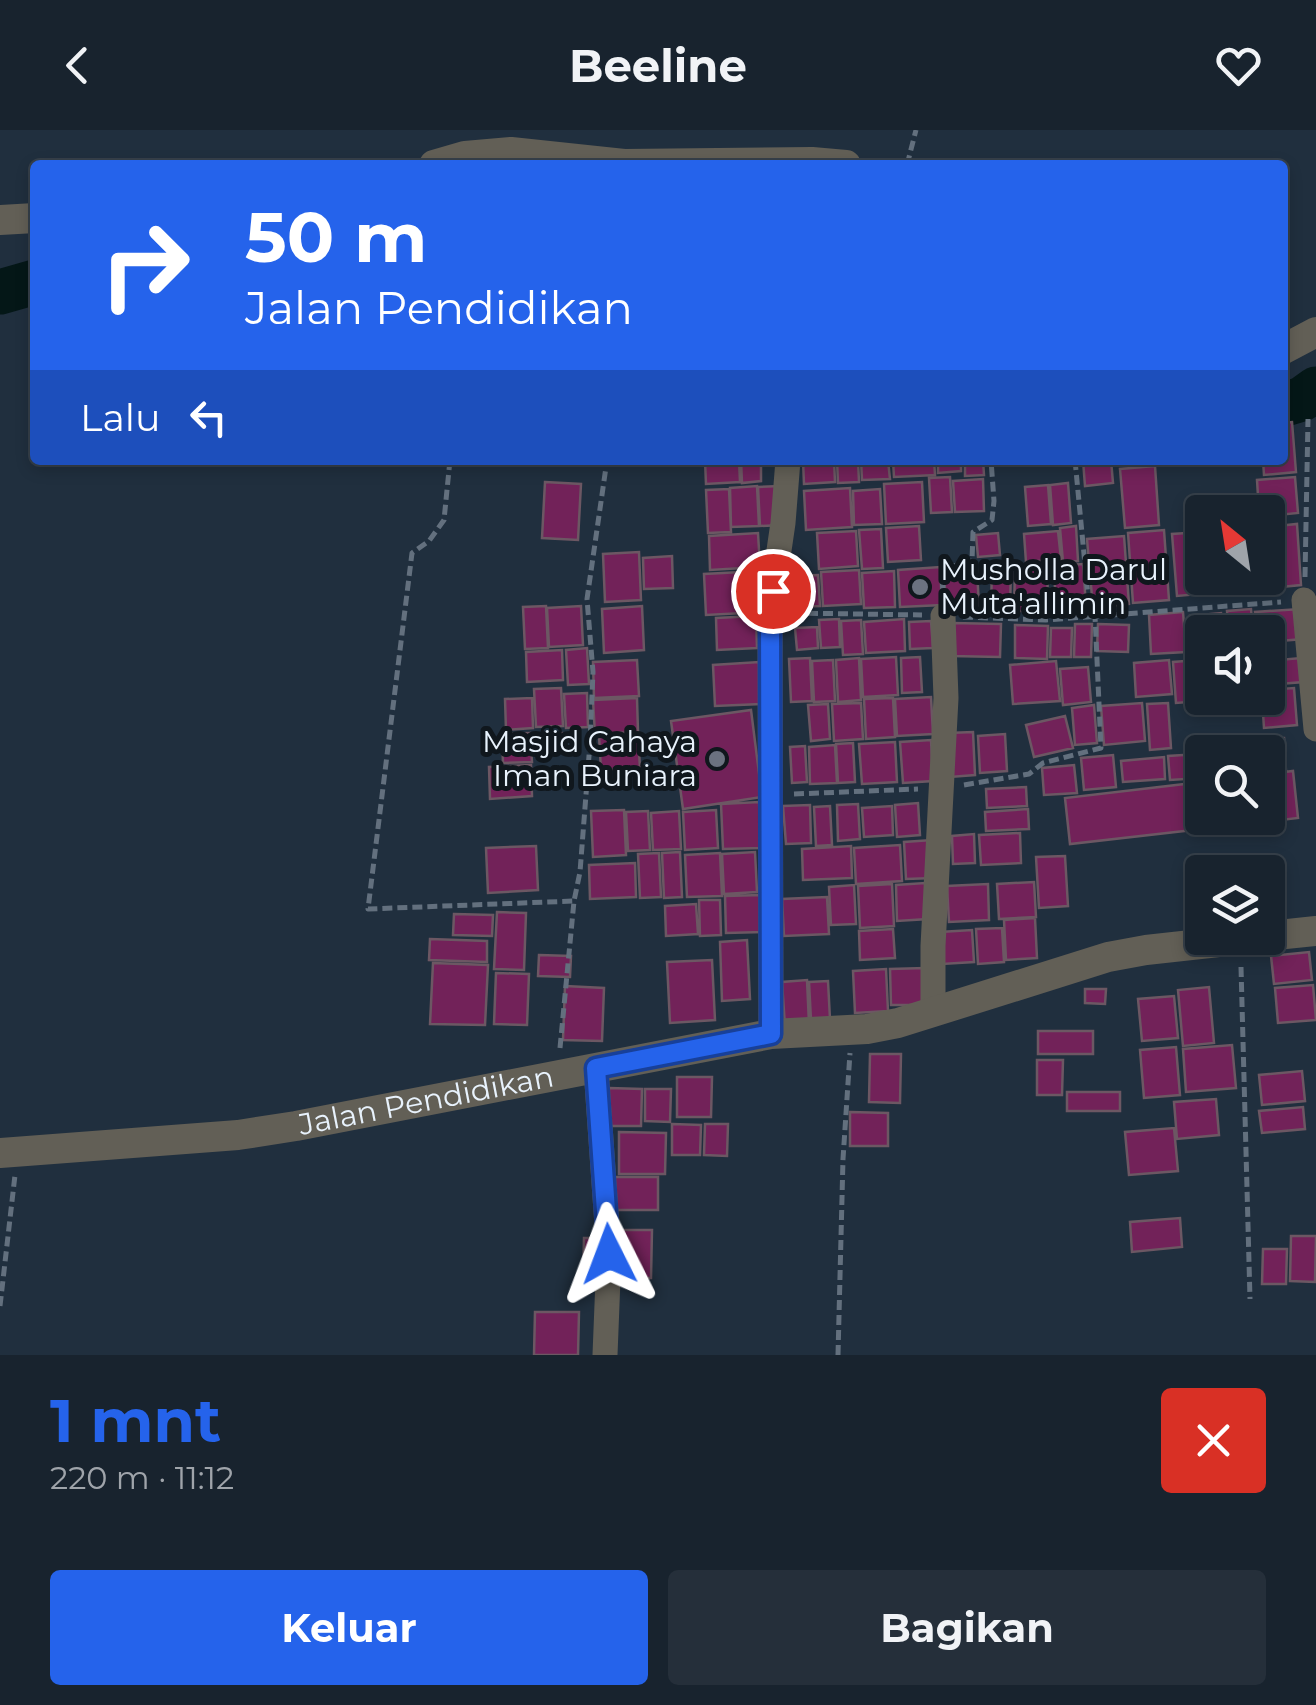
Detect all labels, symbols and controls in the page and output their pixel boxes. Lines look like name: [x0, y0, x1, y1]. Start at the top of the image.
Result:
icon: back: [50, 38, 105, 93]
text: Beeline: [569, 38, 747, 93]
icon: heart: [1211, 38, 1266, 93]
text: 50 m: [245, 194, 427, 280]
icon: right: [80, 200, 210, 330]
text: Jalan Pendidikan: [245, 280, 633, 335]
icon: left: [181, 390, 236, 445]
text: Lalu: [80, 394, 161, 441]
north arrow: [1185, 495, 1285, 595]
map controls: [1185, 495, 1285, 955]
pin: [731, 549, 816, 634]
place label: Musholla Darul Muta'allimin: [940, 551, 1167, 622]
icon: arrive: [746, 564, 801, 619]
marker: Musholla Darul Muta'allimin: [909, 576, 931, 598]
button: sound: [1185, 615, 1285, 715]
place label: Masjid Cahaya Iman Buniara: [482, 723, 697, 794]
button: search: [1185, 735, 1285, 835]
marker: Masjid Cahaya Iman Buniara: [706, 748, 728, 770]
button: layers: [1185, 855, 1285, 955]
street label: Jalan Pendidikan: [295, 1058, 557, 1143]
position arrow: [557, 1202, 661, 1306]
text: 1 mnt: [50, 1384, 221, 1457]
button: close: [1161, 1388, 1266, 1493]
text: 220 m · 11:12: [50, 1458, 234, 1497]
button: Keluar: [50, 1570, 648, 1685]
button: Bagikan: [668, 1570, 1266, 1685]

